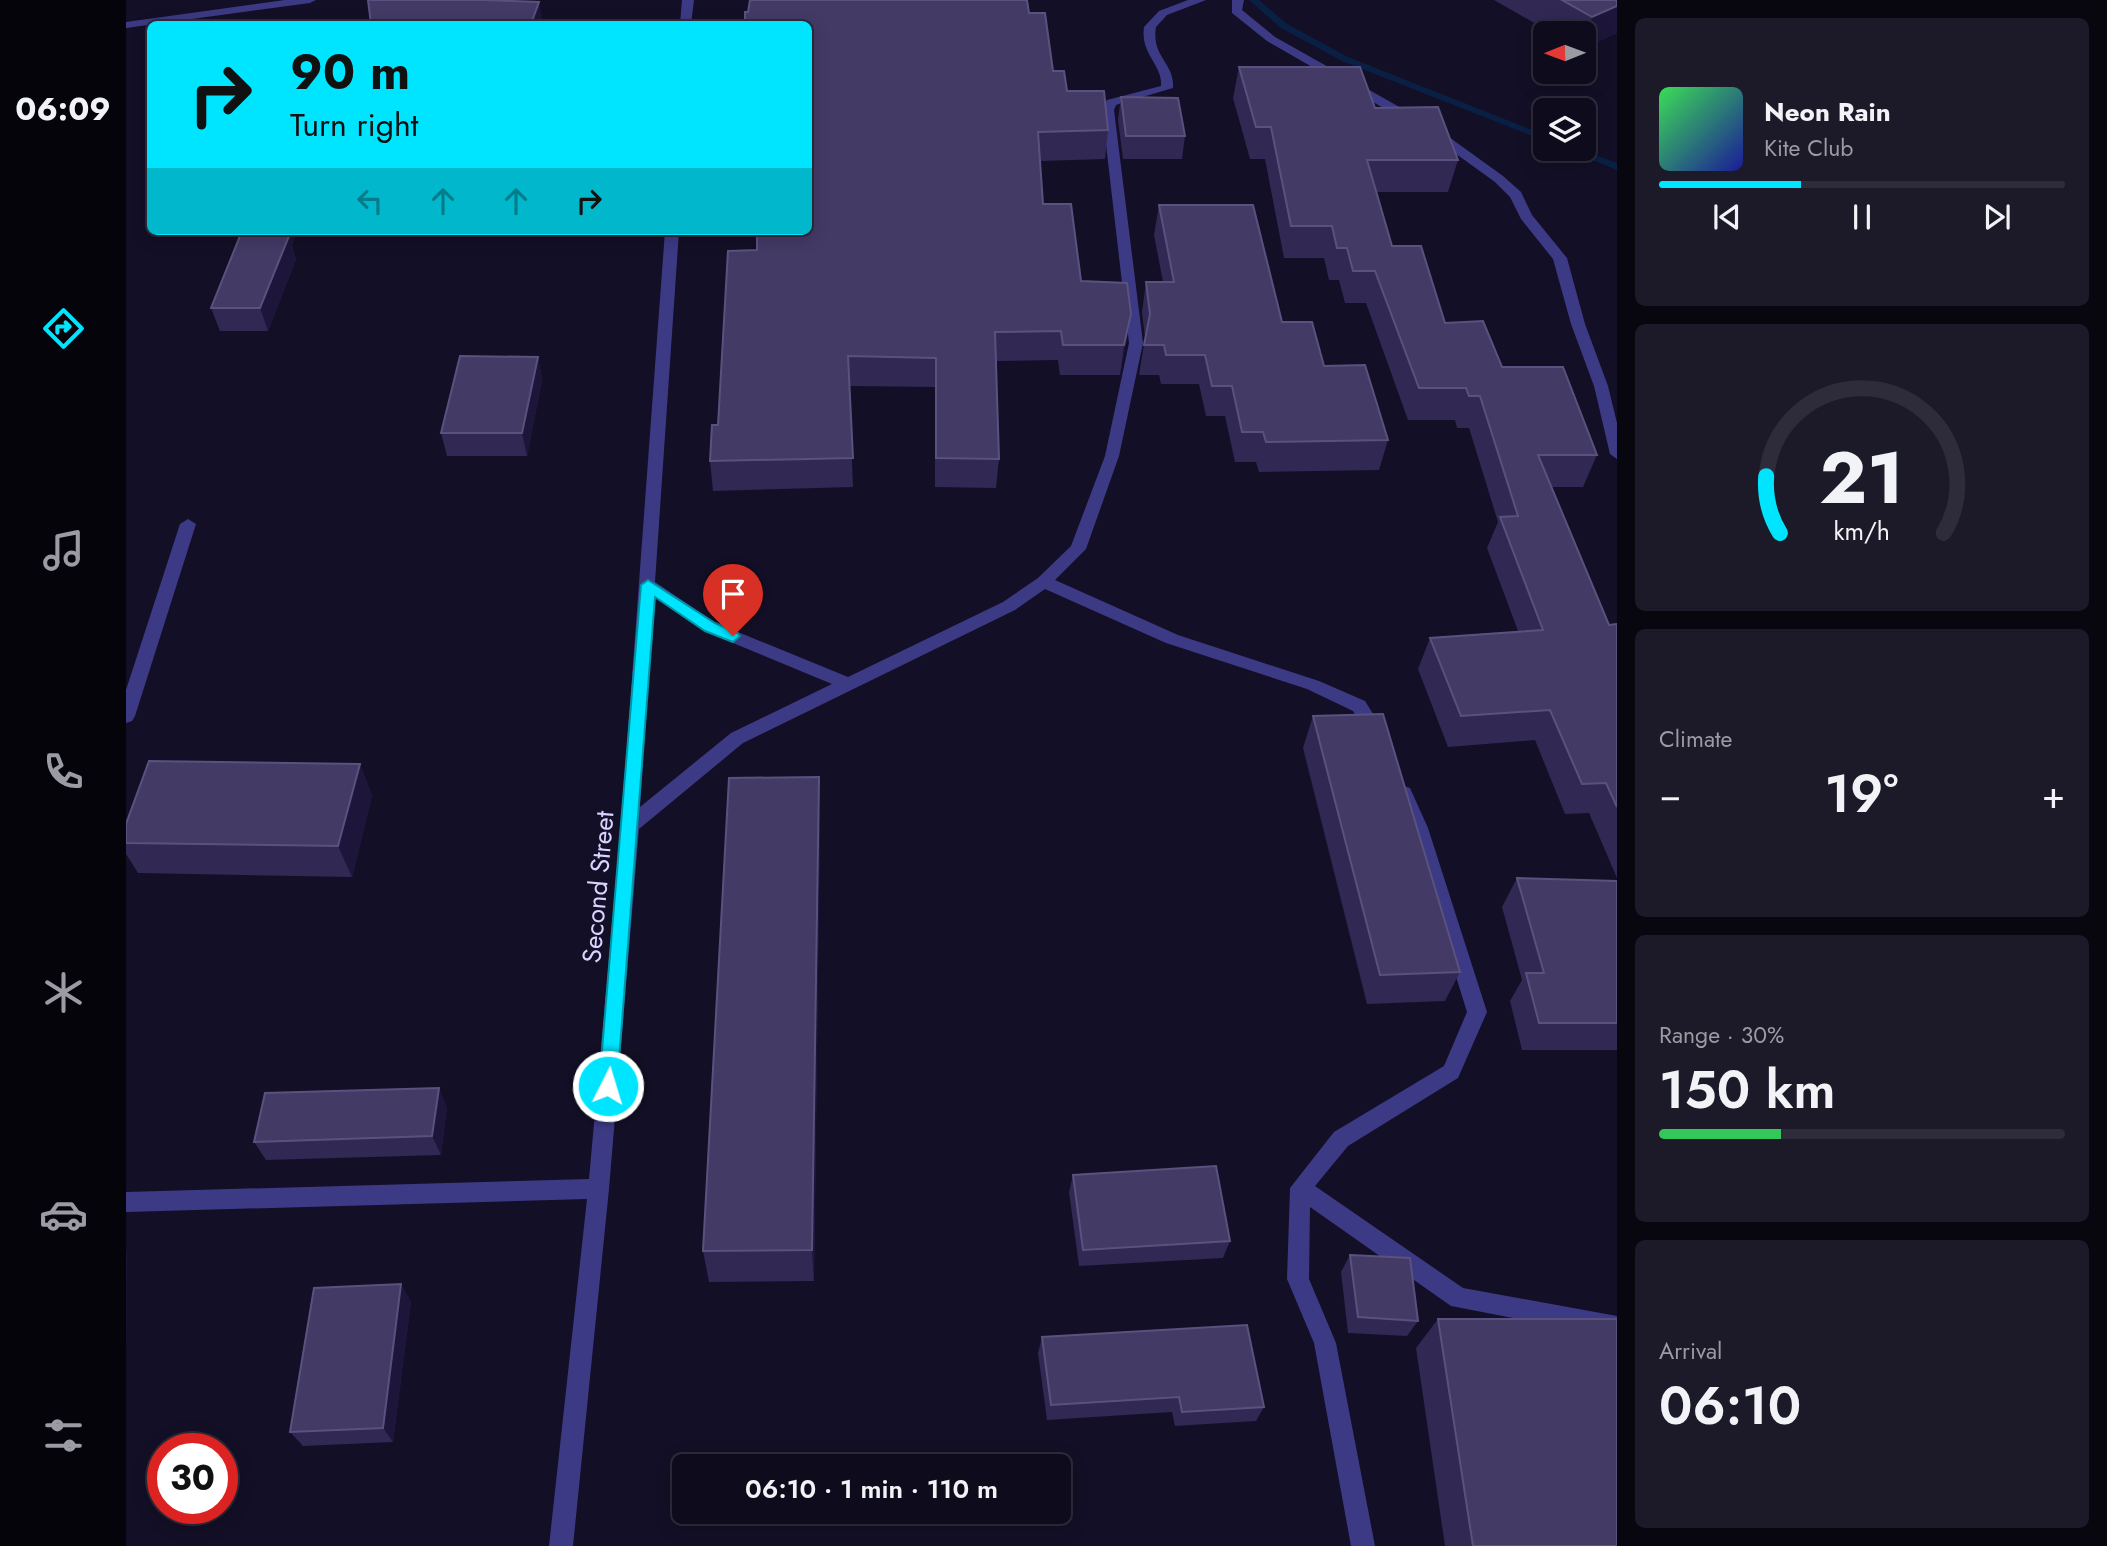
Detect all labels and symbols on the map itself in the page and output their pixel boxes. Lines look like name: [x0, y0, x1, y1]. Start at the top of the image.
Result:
north arrow: [1533, 21, 1596, 84]
pin: [703, 564, 763, 636]
street label: Second Street: [572, 809, 624, 965]
position arrow: [571, 1049, 645, 1123]
speed limit sign: 30: [147, 1433, 238, 1524]

